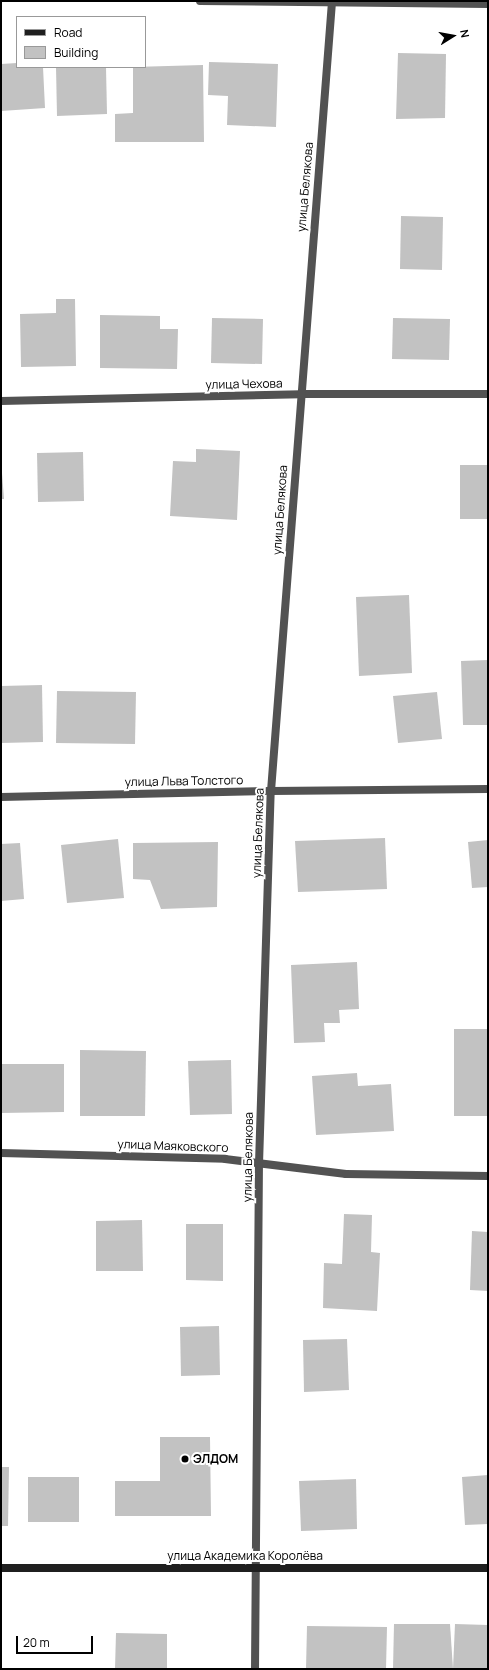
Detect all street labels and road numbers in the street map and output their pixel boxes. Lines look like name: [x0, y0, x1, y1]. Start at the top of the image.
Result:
street label: улица Белякова: [294, 141, 316, 233]
street label: улица Чехова: [205, 376, 283, 392]
street label: улица Белякова: [270, 465, 290, 555]
street label: улица Льва Толстого: [125, 773, 243, 789]
street label: улица Белякова: [249, 788, 267, 878]
street label: улица Белякова: [240, 1112, 256, 1202]
street label: улица Маяковского: [117, 1137, 229, 1155]
street label: улица Академика Королёва: [167, 1549, 323, 1563]

